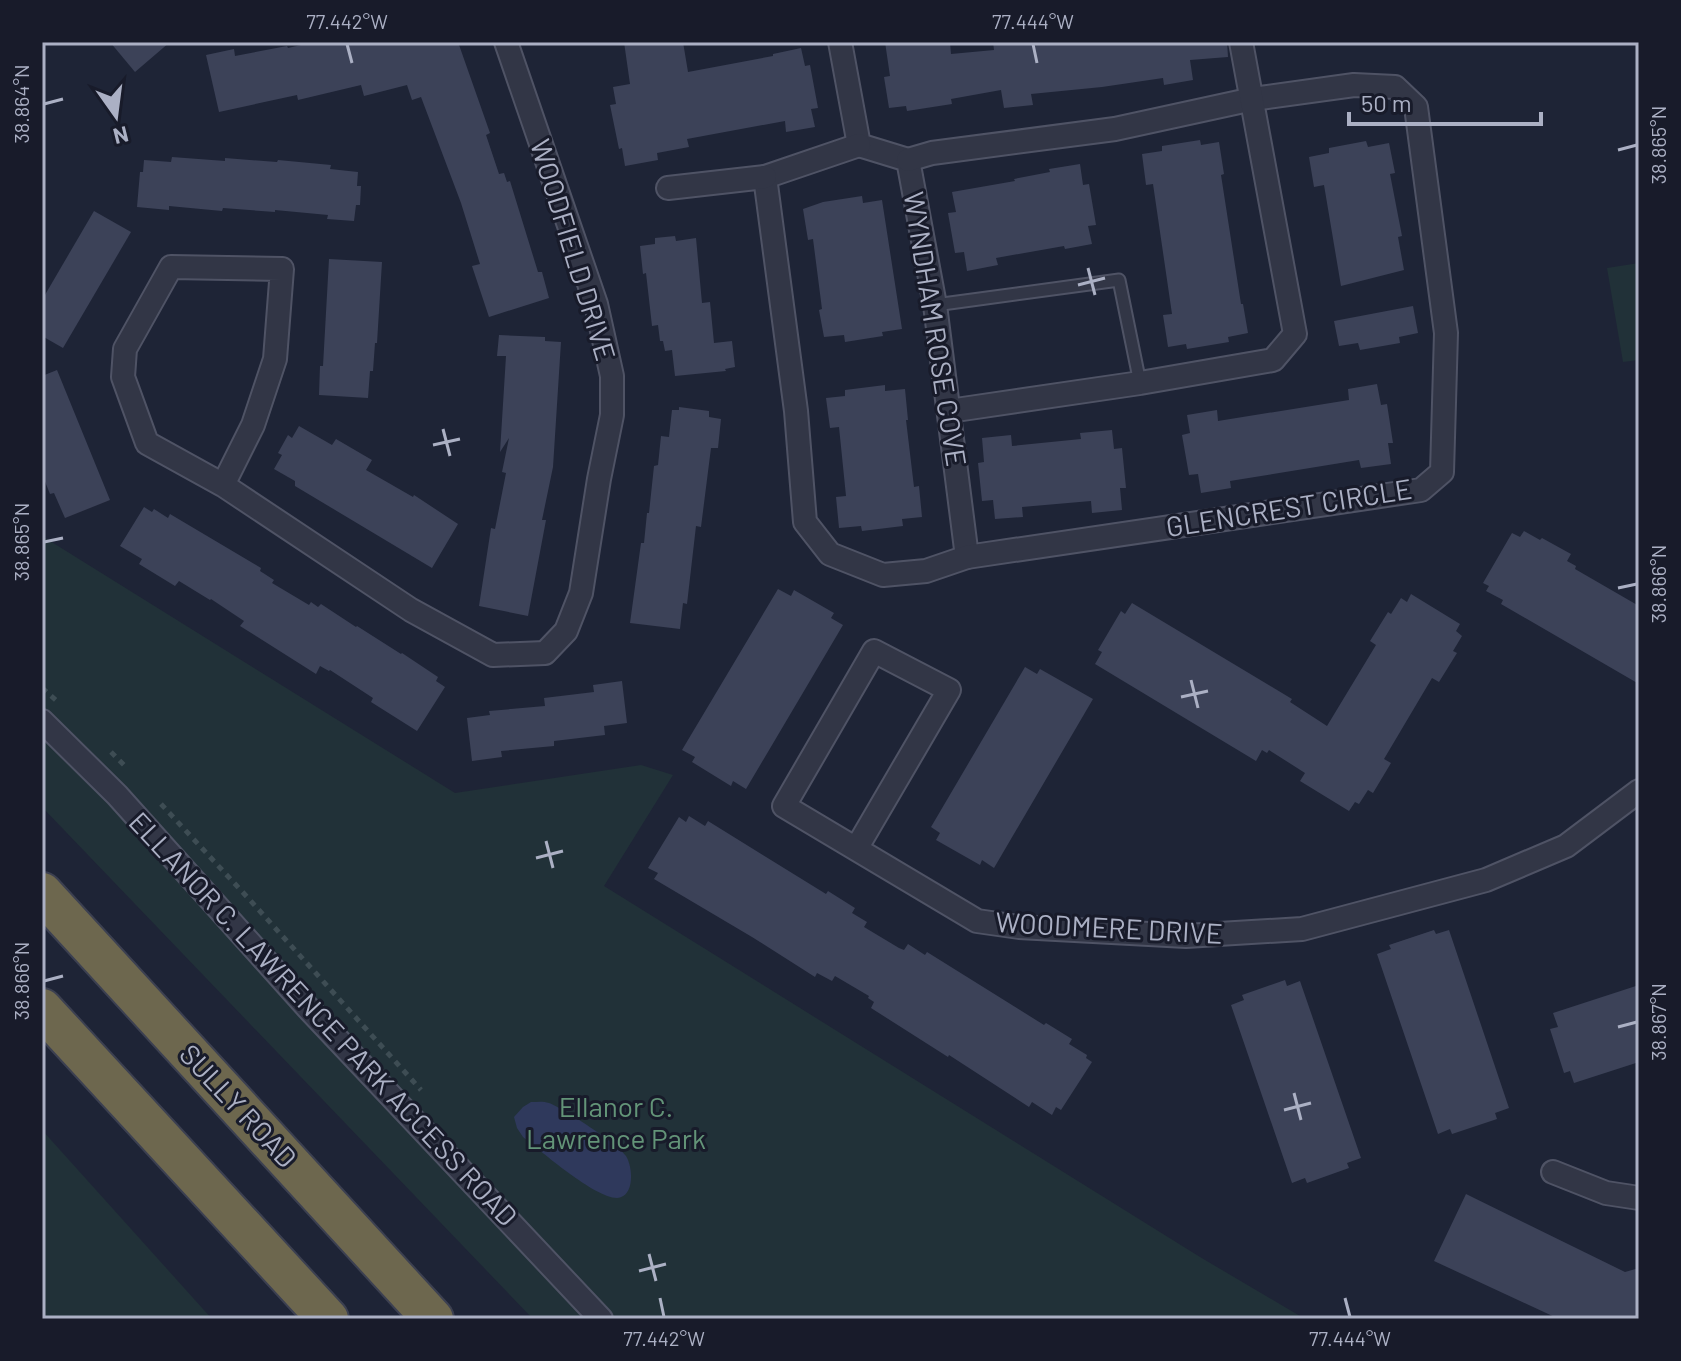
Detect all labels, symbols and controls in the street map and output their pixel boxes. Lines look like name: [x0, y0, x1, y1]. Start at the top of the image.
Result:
text: 77.442°W: [306, 9, 388, 33]
text: 77.444°W: [992, 9, 1074, 33]
text: 38.864°N: [9, 64, 33, 144]
north arrow: [76, 76, 156, 156]
scale bar: [1349, 76, 1541, 126]
text: 50 m: [1361, 88, 1412, 117]
text: 38.865°N: [1646, 106, 1670, 184]
text: N: [111, 122, 131, 151]
street label: WOODFIELD DRIVE: [524, 135, 624, 365]
street label: WYNDHAM ROSE COVE: [897, 189, 975, 469]
street label: GLENCREST CIRCLE: [1163, 471, 1414, 543]
text: 38.865°N: [9, 503, 33, 581]
text: 38.866°N: [1646, 545, 1670, 623]
street label: ELLANOR C. LAWRENCE PARK ACCESS ROAD: [123, 804, 525, 1232]
street label: WOODMERE DRIVE: [995, 904, 1224, 950]
text: 38.866°N: [9, 942, 33, 1020]
text: 38.867°N: [1646, 983, 1670, 1061]
street label: SULLY ROAD: [173, 1037, 304, 1174]
park label: Ellanor C. Lawrence Park: [526, 1089, 706, 1155]
text: 77.442°W: [623, 1326, 705, 1350]
text: 77.444°W: [1309, 1326, 1391, 1350]

